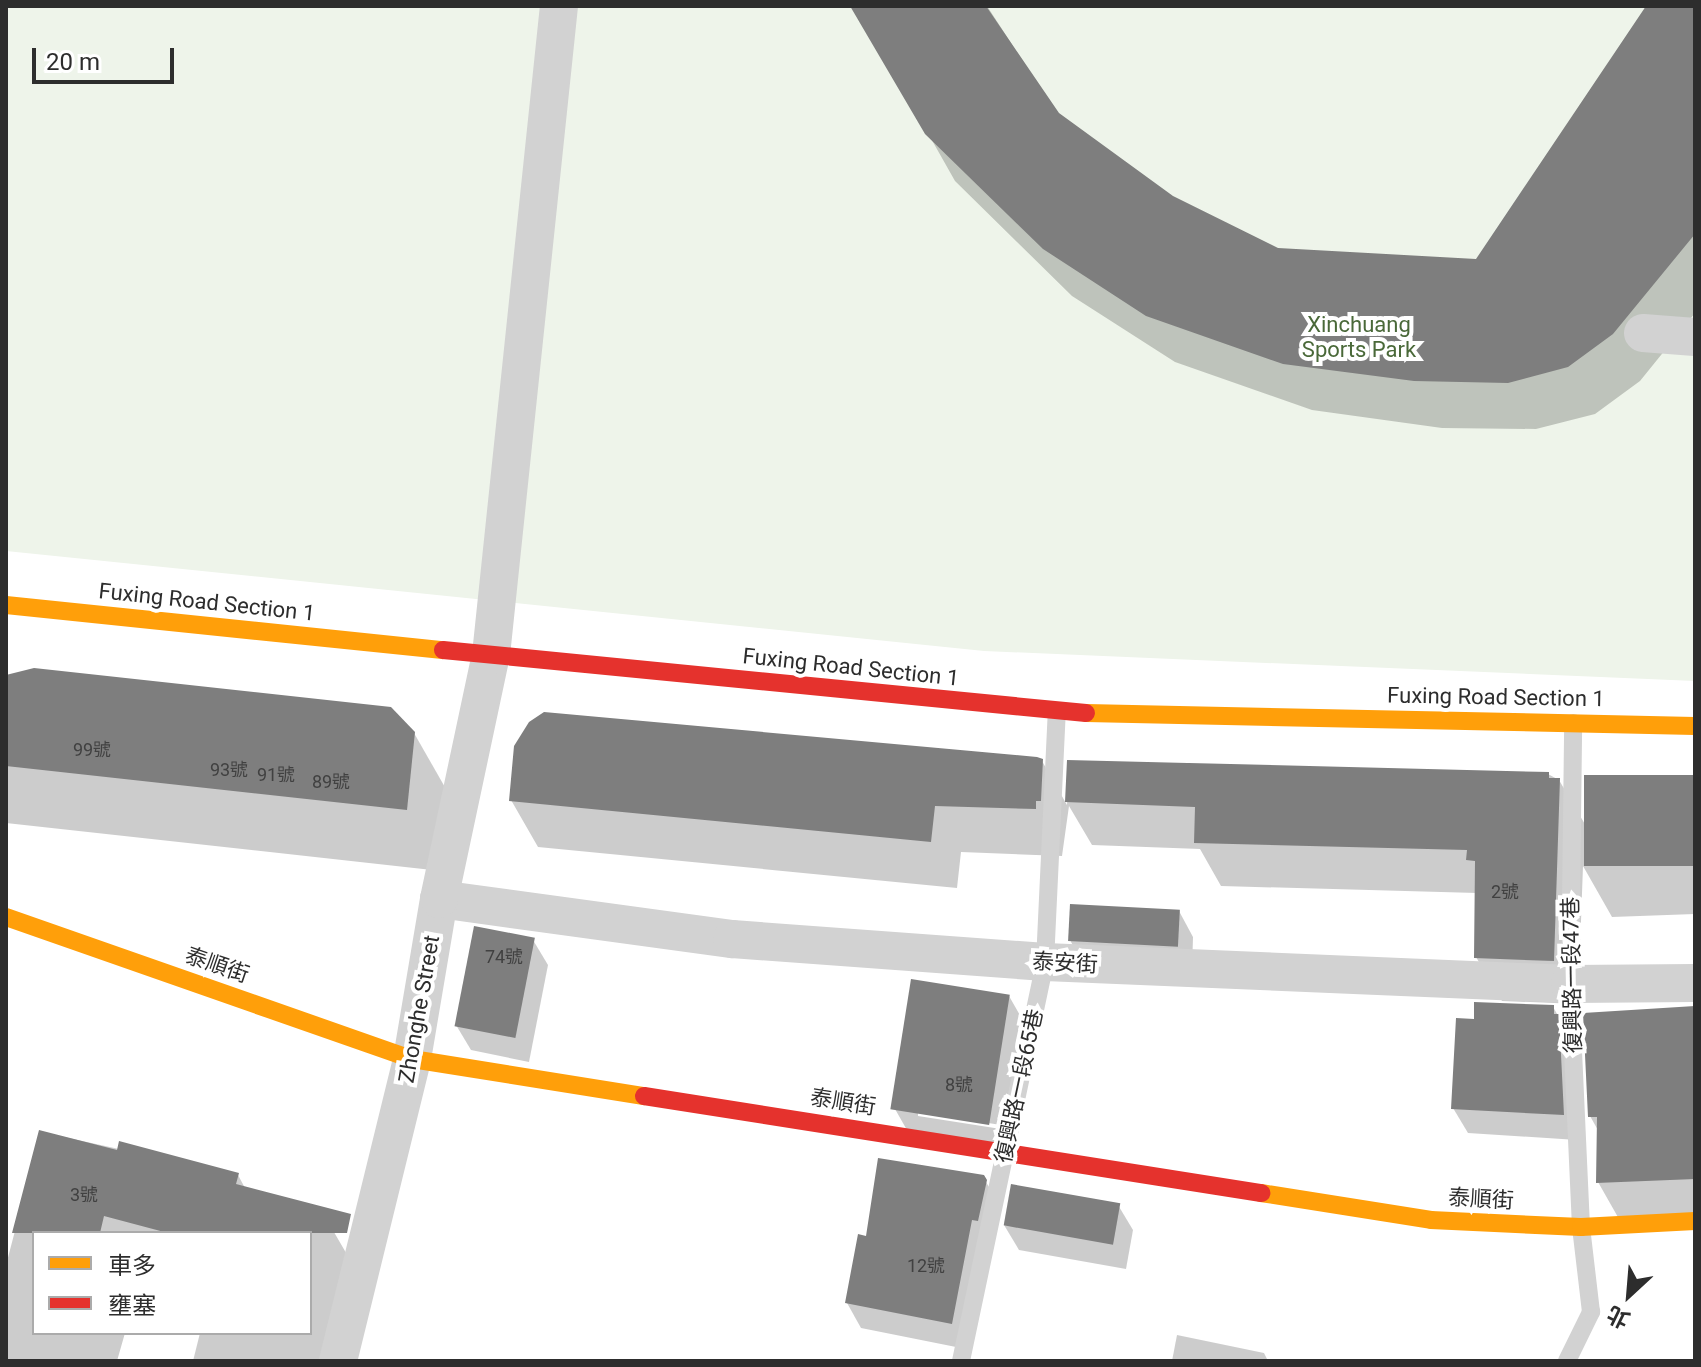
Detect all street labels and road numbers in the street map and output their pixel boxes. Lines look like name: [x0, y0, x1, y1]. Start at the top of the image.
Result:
street label: Fuxing Road Section 1: [97, 578, 317, 626]
street label: Fuxing Road Section 1: [741, 643, 961, 691]
street label: Fuxing Road Section 1: [1387, 682, 1605, 712]
street label: 復興路一段47巷: [1557, 896, 1587, 1054]
street label: Zhonghe Street: [393, 933, 445, 1085]
street label: 泰順街: [182, 942, 252, 988]
street label: 泰安街: [1031, 948, 1099, 978]
street label: 復興路一段65巷: [990, 1007, 1048, 1165]
street label: 泰順街: [808, 1084, 878, 1120]
street label: 泰順街: [1447, 1184, 1515, 1214]

